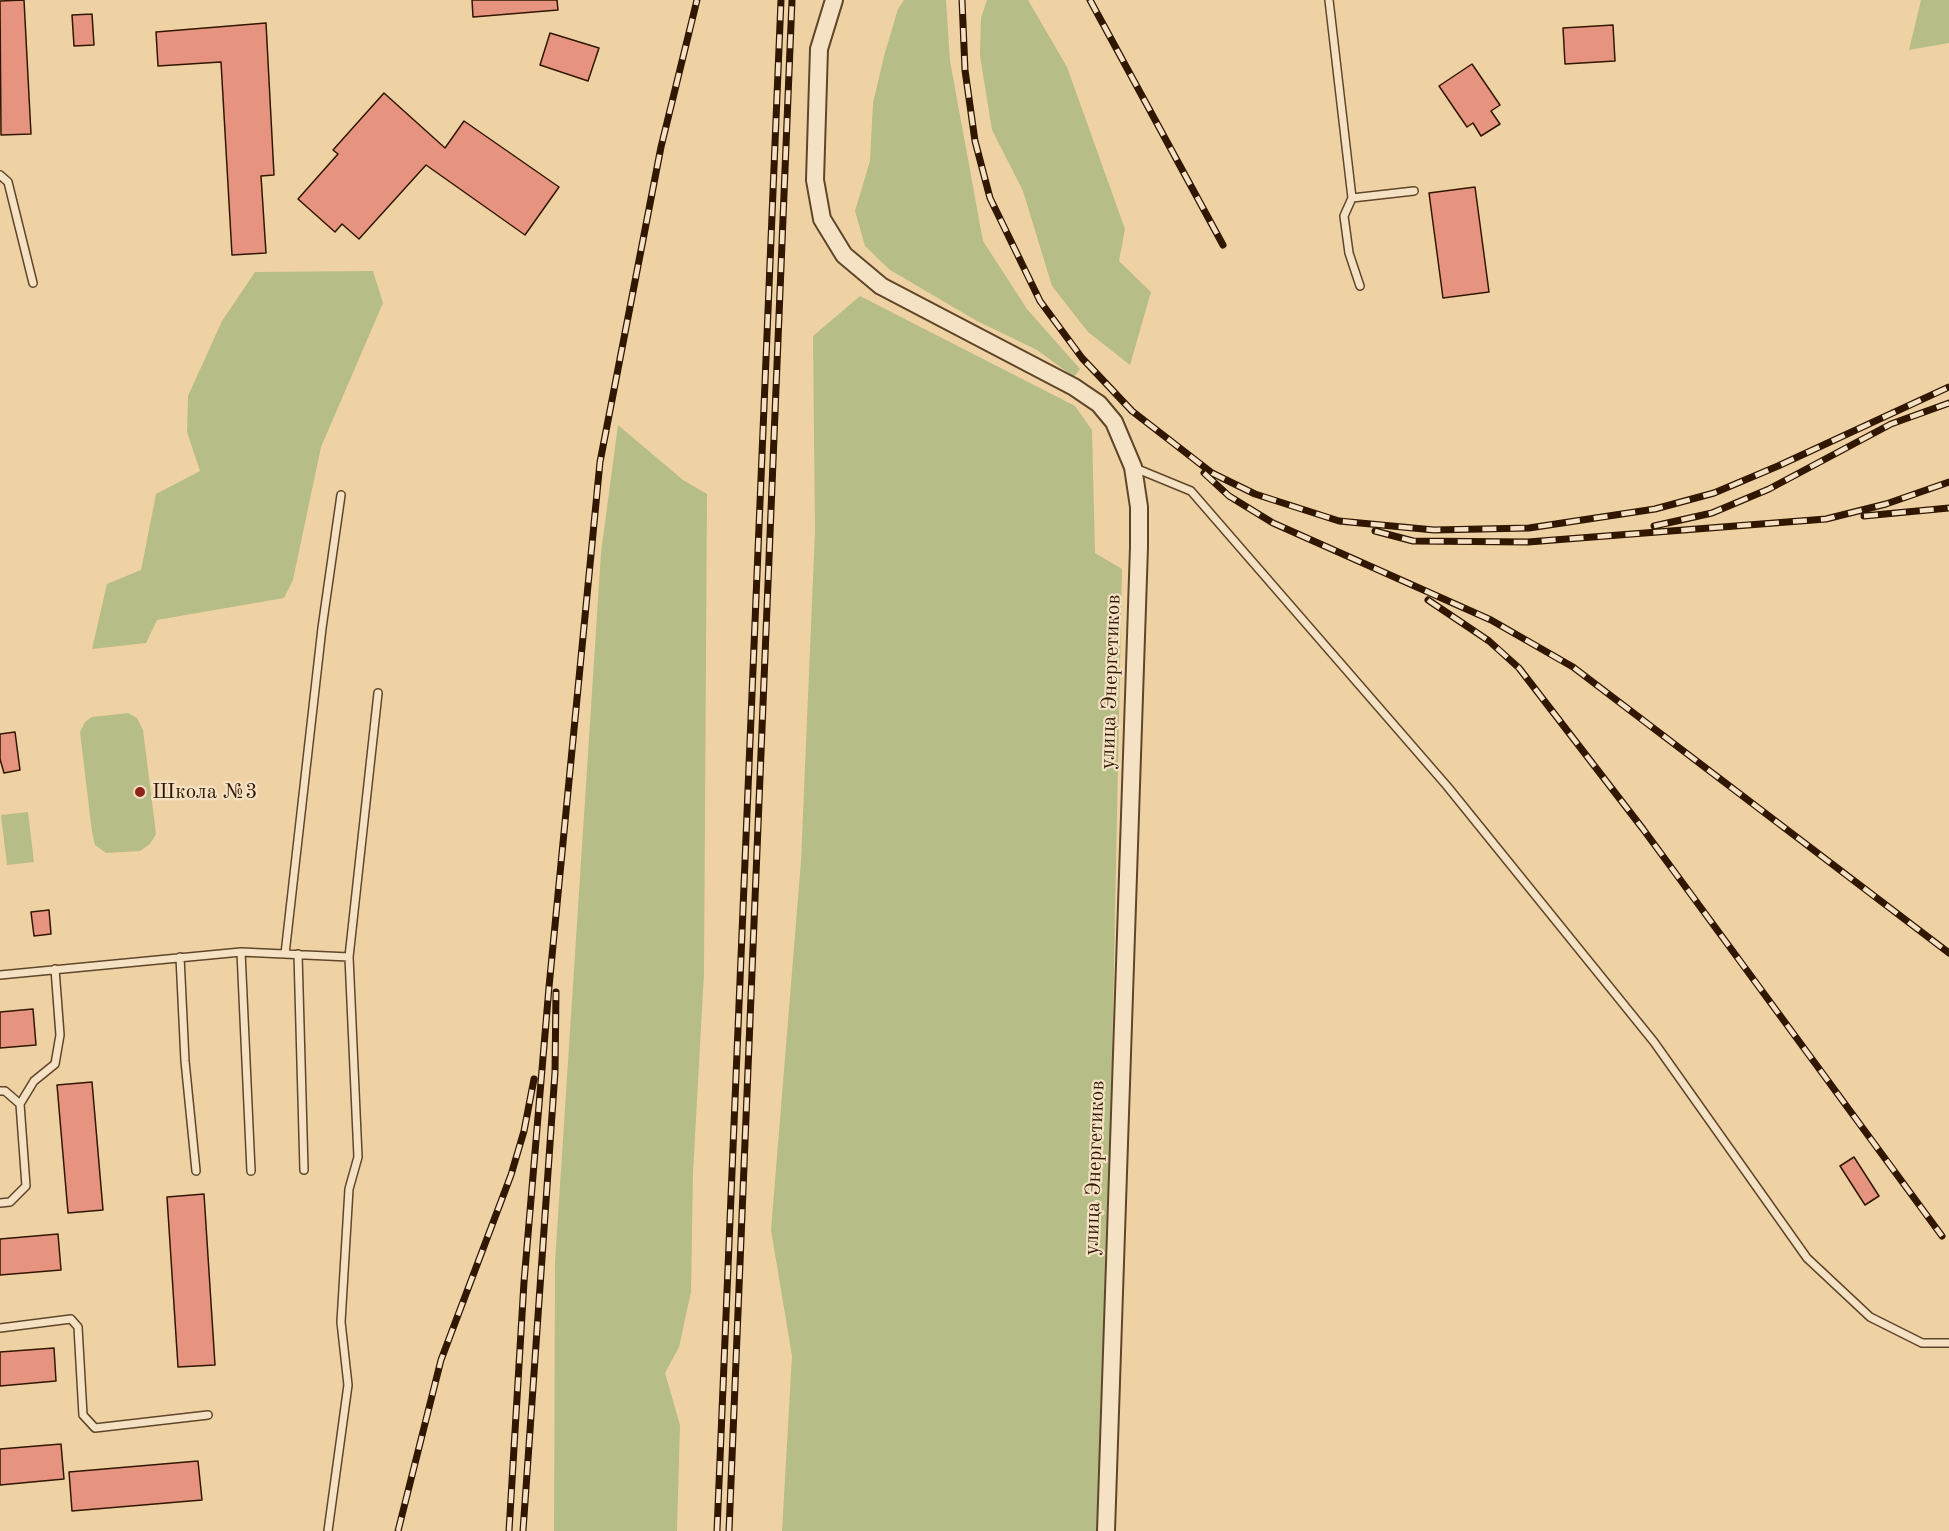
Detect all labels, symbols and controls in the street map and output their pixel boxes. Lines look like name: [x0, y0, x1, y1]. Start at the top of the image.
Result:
street label: улица Энергетиков: [1095, 594, 1127, 770]
place label: Школа №3: [152, 779, 258, 805]
marker: Школа №3: [133, 785, 147, 799]
street label: улица Энергетиков: [1079, 1080, 1111, 1256]

